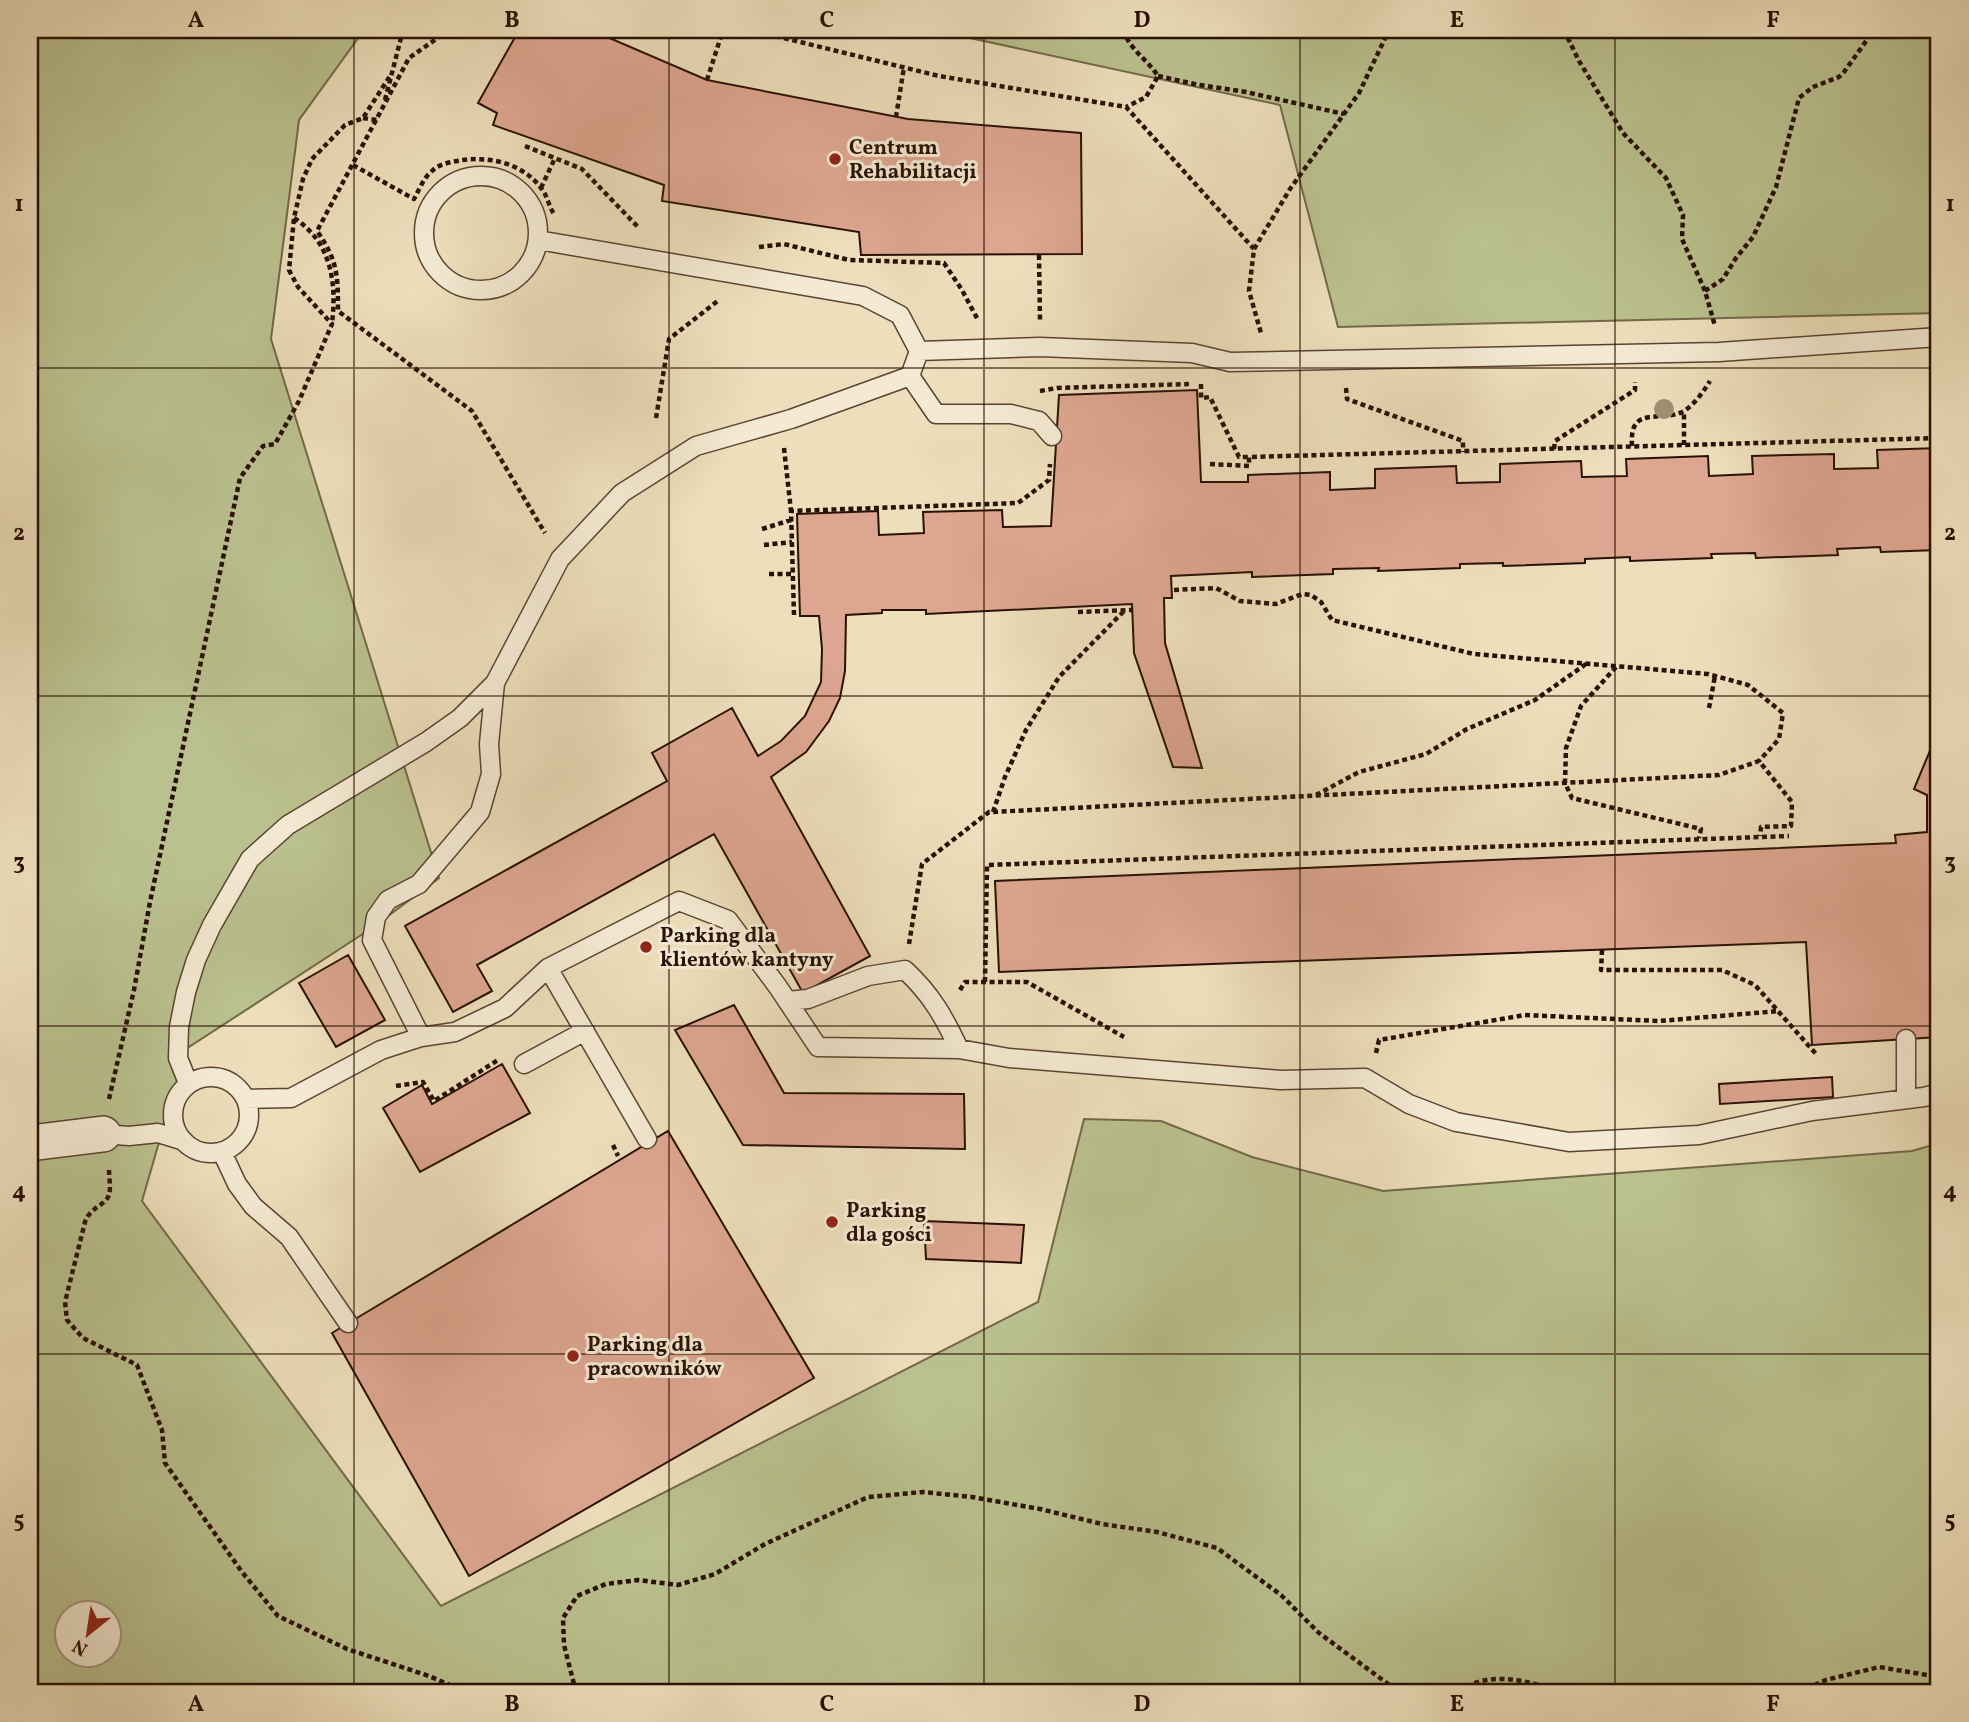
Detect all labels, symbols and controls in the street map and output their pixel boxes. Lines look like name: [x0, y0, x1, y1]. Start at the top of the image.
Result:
text: A: [188, 5, 204, 37]
text: B: [504, 5, 520, 37]
text: C: [820, 5, 834, 37]
text: D: [1134, 5, 1151, 37]
text: E: [1450, 5, 1464, 37]
text: F: [1766, 5, 1780, 37]
place label: Centrum Rehabilitacji: [849, 134, 977, 187]
marker: Centrum Rehabilitacji: [827, 151, 843, 167]
text: 1: [14, 189, 24, 221]
text: 1: [1945, 189, 1955, 221]
text: 2: [13, 518, 25, 550]
text: 2: [1944, 518, 1956, 550]
text: 3: [13, 847, 25, 879]
text: 3: [1944, 847, 1956, 879]
place label: Parking dla klientów kantyny: [660, 922, 834, 975]
marker: Parking dla klientów kantyny: [638, 939, 654, 955]
text: 4: [12, 1176, 26, 1208]
text: 4: [1943, 1176, 1957, 1208]
place label: Parking dla gości: [846, 1197, 932, 1250]
marker: Parking dla gości: [824, 1214, 840, 1230]
place label: Parking dla pracowników: [587, 1331, 722, 1384]
marker: Parking dla pracowników: [565, 1348, 581, 1364]
text: 5: [13, 1505, 25, 1537]
text: 5: [1944, 1505, 1956, 1537]
north arrow: [52, 1600, 122, 1670]
text: N: [68, 1632, 93, 1662]
text: A: [188, 1689, 204, 1721]
text: B: [504, 1689, 520, 1721]
text: C: [820, 1689, 834, 1721]
text: D: [1134, 1689, 1151, 1721]
text: E: [1450, 1689, 1464, 1721]
text: F: [1766, 1689, 1780, 1721]

